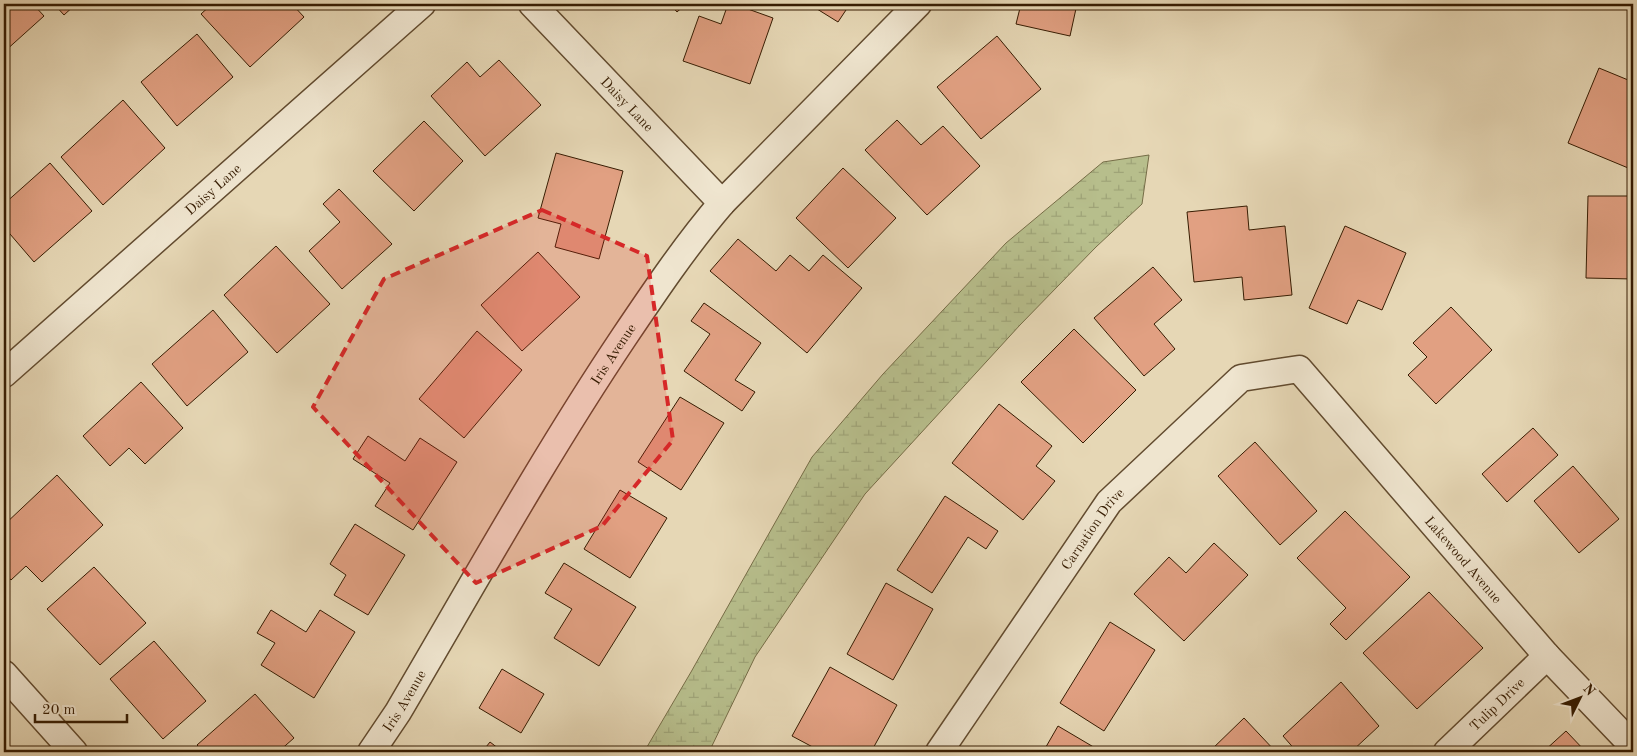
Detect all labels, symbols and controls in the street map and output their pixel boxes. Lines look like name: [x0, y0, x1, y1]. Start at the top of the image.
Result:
street label: Daisy Lane: [598, 75, 656, 134]
street label: Daisy Lane: [183, 162, 244, 218]
street label: Iris Avenue: [589, 322, 639, 387]
street label: Carnation Drive: [1059, 486, 1127, 573]
street label: Lakewood Avenue: [1422, 514, 1504, 606]
street label: Iris Avenue: [381, 668, 429, 735]
north arrow: [1554, 674, 1604, 724]
street label: Tulip Drive: [1467, 676, 1528, 734]
text: N: [1580, 681, 1598, 699]
scale bar: [35, 691, 128, 723]
text: 20 m: [42, 703, 76, 718]

